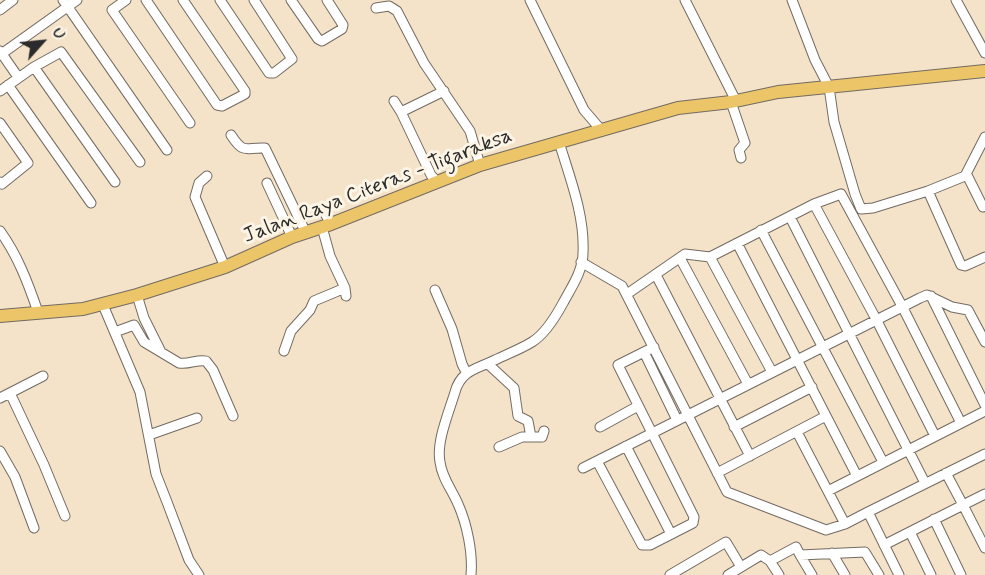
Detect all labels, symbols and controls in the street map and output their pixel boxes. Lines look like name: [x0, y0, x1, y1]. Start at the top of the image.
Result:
north arrow: [12, 12, 72, 72]
text: U: [47, 24, 70, 43]
street label: Jalan Raya Citeras - Tigaraksa: [240, 124, 516, 250]

